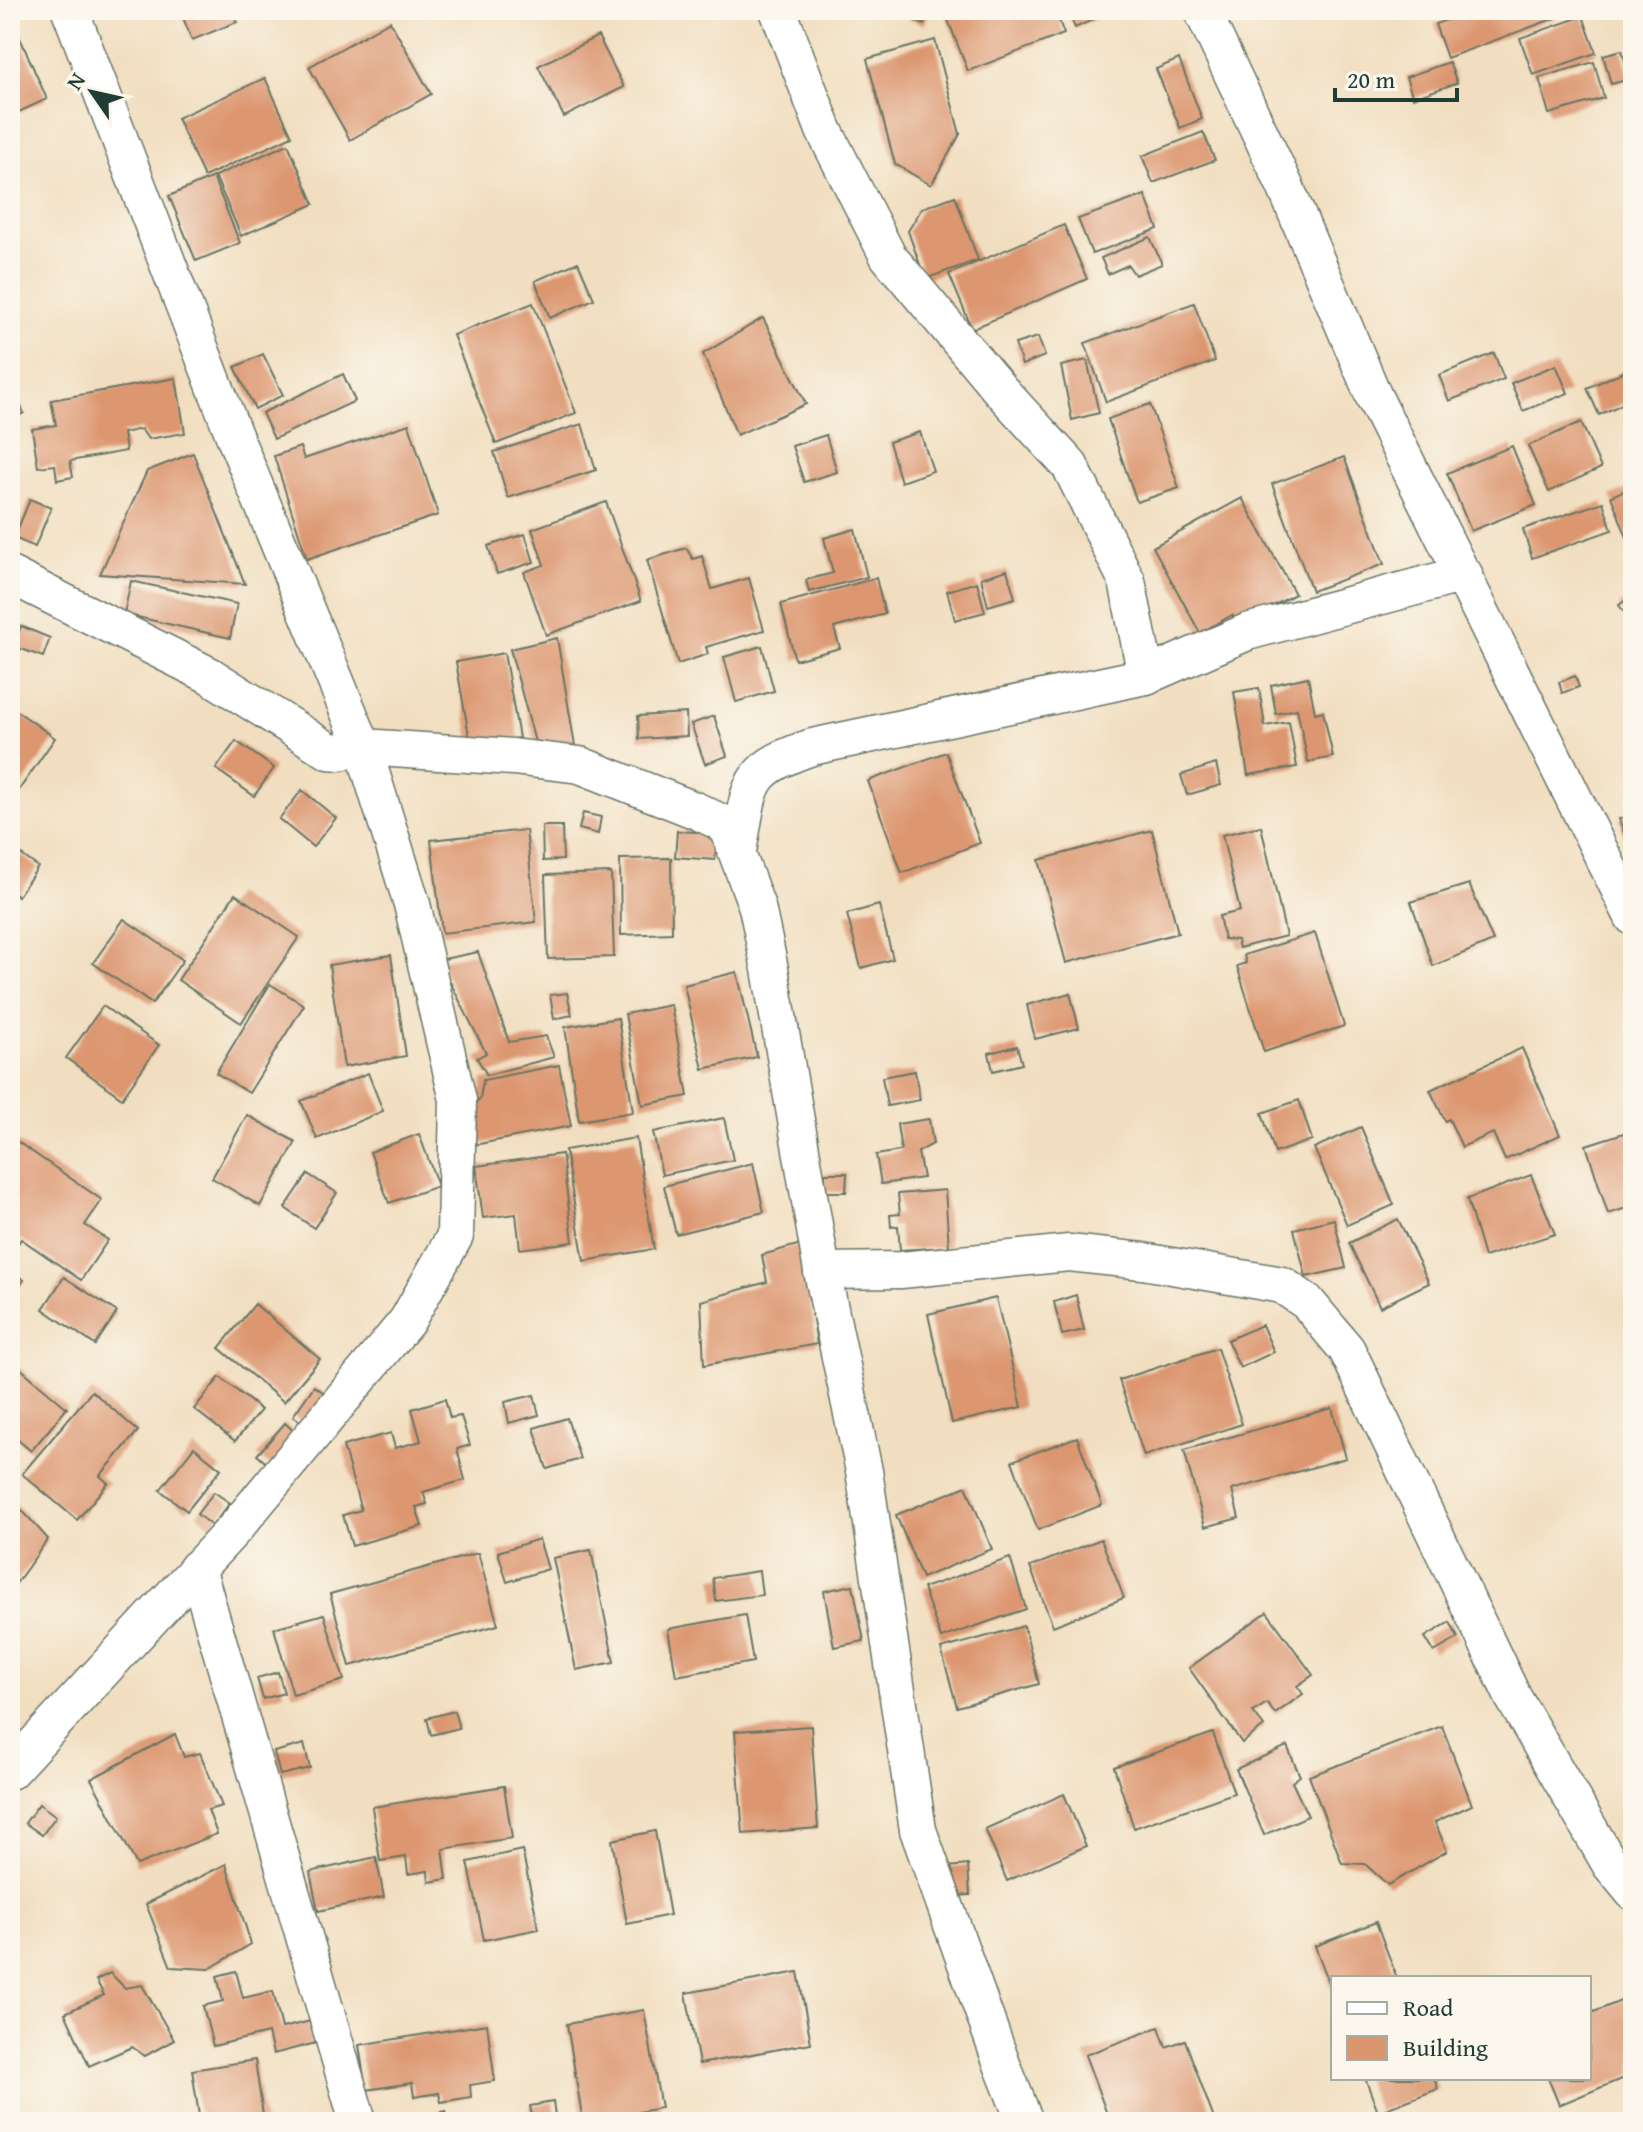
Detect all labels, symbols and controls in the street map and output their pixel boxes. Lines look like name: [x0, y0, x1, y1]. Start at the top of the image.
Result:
north arrow: [52, 52, 132, 132]
scale bar: [1335, 52, 1457, 102]
text: 20 m: [1347, 62, 1395, 97]
text: N: [58, 66, 93, 96]
legend: [1331, 1976, 1591, 2080]
text: Road: [1403, 1990, 1453, 2025]
text: Building: [1403, 2030, 1488, 2065]

